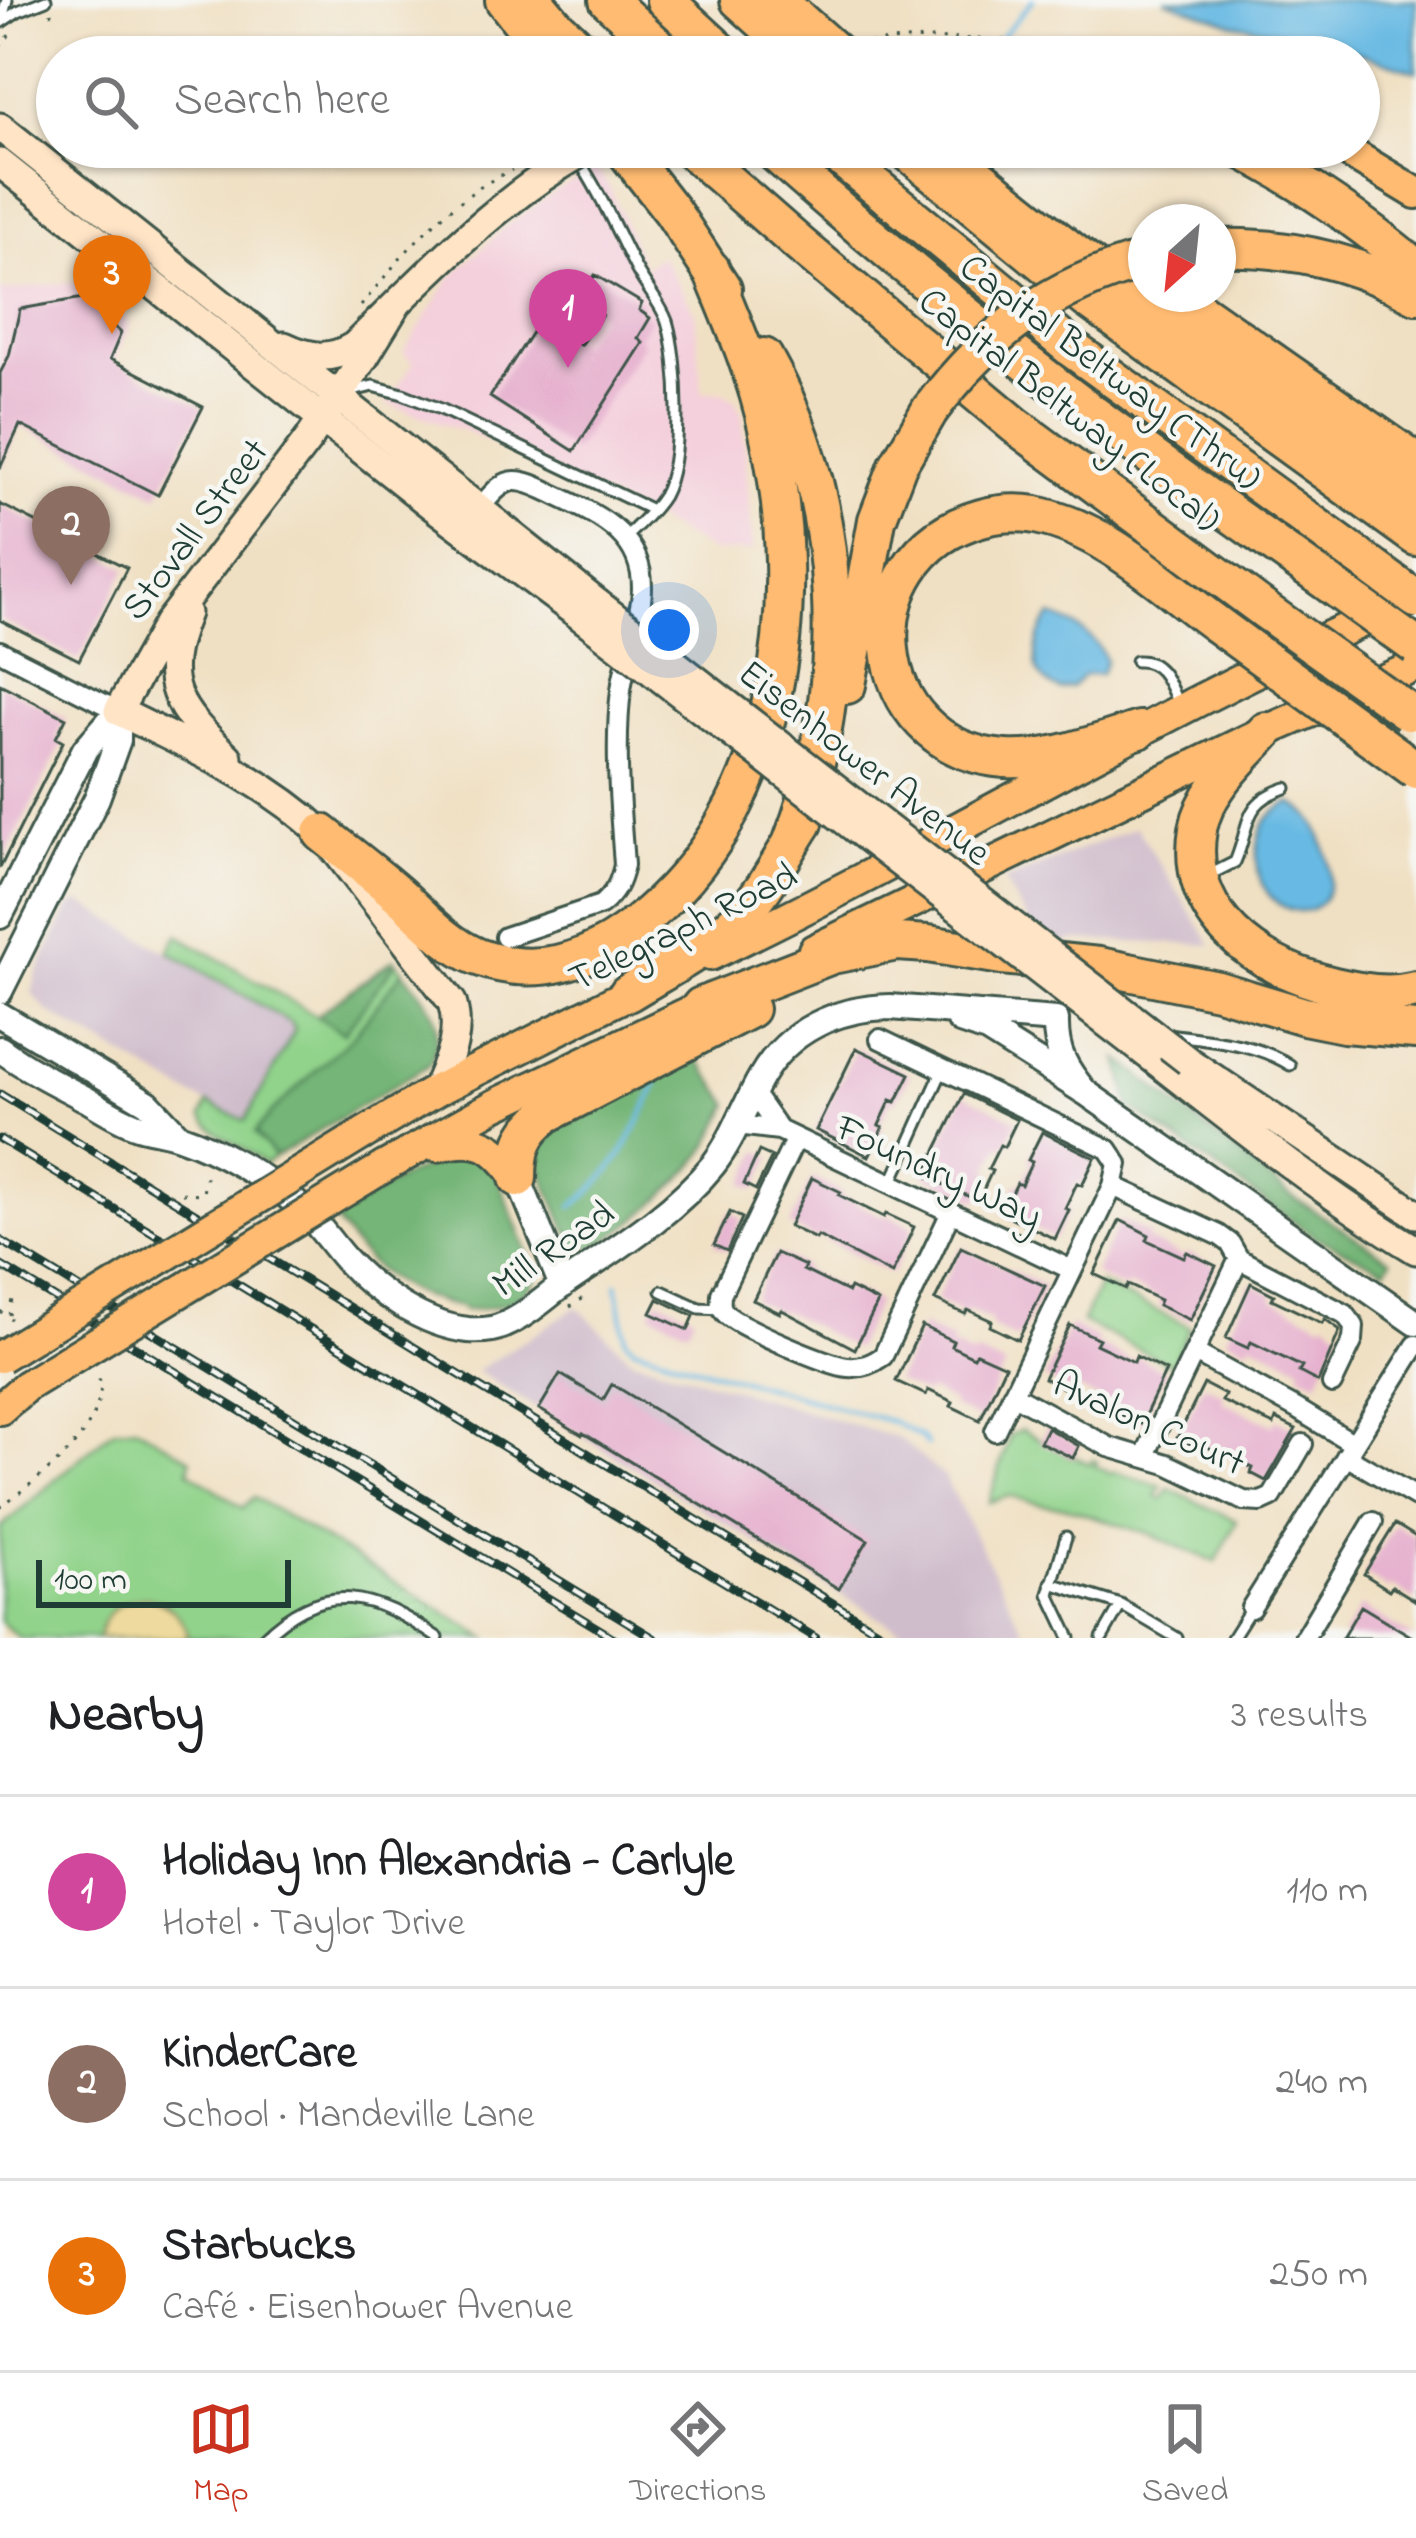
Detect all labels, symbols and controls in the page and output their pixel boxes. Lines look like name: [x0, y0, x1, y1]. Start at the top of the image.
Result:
search box: [36, 36, 1380, 168]
icon: search: [78, 69, 144, 135]
text: Search here: [174, 69, 390, 135]
north arrow: [1128, 204, 1236, 312]
pin: 3: [73, 235, 151, 334]
street label: Capital Beltway (Thru): [946, 241, 1272, 506]
pin: 1: [529, 269, 607, 368]
street label: Capital Beltway (Local): [905, 275, 1232, 548]
street label: Stovall Street: [109, 427, 284, 634]
pin: 2: [32, 486, 110, 585]
your location: [639, 600, 699, 660]
street label: Eisenhower Avenue: [725, 647, 1002, 882]
street label: Telegraph Road: [560, 849, 808, 1009]
street label: Foundry Way: [825, 1101, 1051, 1247]
street label: Mill Road: [482, 1188, 628, 1314]
street label: Avalon Court: [1043, 1357, 1253, 1493]
scale bar: [36, 1554, 291, 1607]
text: 100 m: [54, 1557, 127, 1605]
text: Nearby: [48, 1679, 204, 1754]
text: 3 results: [1231, 1688, 1368, 1745]
text: Holiday Inn Alexandria - Carlyle: [162, 1830, 734, 1896]
text: 1: [81, 1863, 93, 1920]
text: 110 m: [1286, 1863, 1368, 1920]
text: Hotel · Taylor Drive: [162, 1896, 465, 1953]
text: KinderCare: [162, 2022, 357, 2088]
text: 2: [77, 2055, 97, 2112]
text: 240 m: [1276, 2055, 1368, 2112]
text: School · Mandeville Lane: [162, 2088, 535, 2145]
text: Starbucks: [162, 2214, 356, 2280]
text: 3: [79, 2247, 95, 2304]
text: 250 m: [1269, 2247, 1368, 2304]
text: Café · Eisenhower Avenue: [162, 2280, 573, 2337]
tab: Map: [188, 2396, 254, 2516]
tab: Directions: [629, 2396, 767, 2516]
tab: Saved: [1142, 2396, 1228, 2516]

